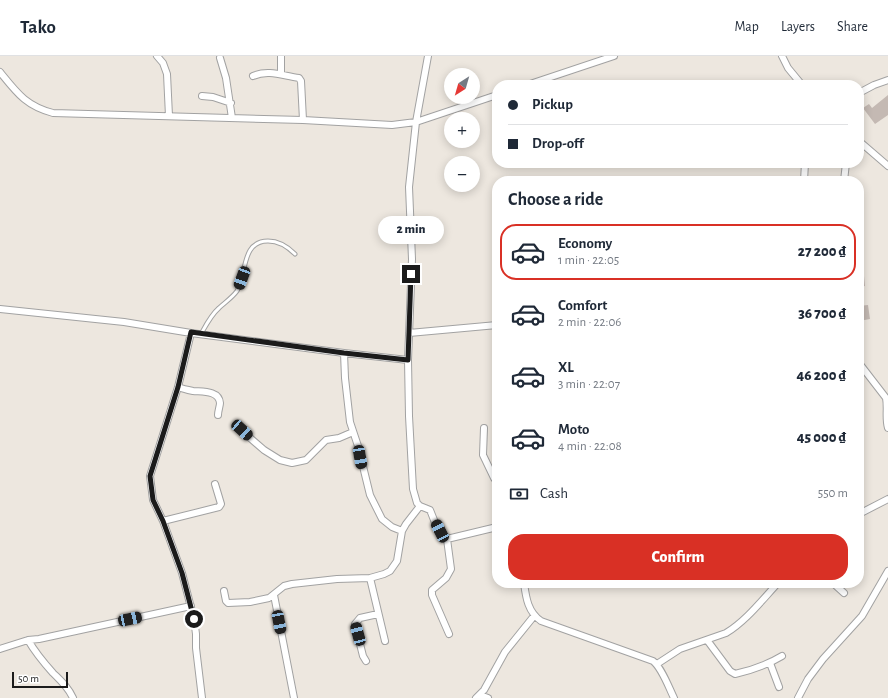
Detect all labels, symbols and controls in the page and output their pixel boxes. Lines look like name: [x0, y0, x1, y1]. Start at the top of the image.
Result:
text: Tako: [20, 18, 56, 37]
text: Map: [734, 20, 759, 34]
text: Layers: [781, 20, 815, 34]
text: Share: [837, 20, 868, 34]
north arrow: [444, 68, 480, 104]
map controls: [444, 68, 480, 192]
text: Pickup: [532, 97, 573, 112]
button: +: [444, 112, 480, 148]
text: Drop-off: [532, 136, 584, 151]
button: −: [444, 156, 480, 192]
text: Choose a ride: [508, 191, 603, 209]
callout: 2 min: [378, 216, 444, 244]
text: 2 min: [396, 223, 426, 236]
icon: car: [510, 234, 546, 270]
text: Economy: [558, 236, 612, 251]
text: 27 200 ₫: [798, 244, 846, 259]
text: 1 min · 22:05: [558, 254, 619, 267]
car: [232, 265, 252, 291]
route end: [402, 265, 420, 283]
icon: car: [510, 296, 546, 332]
text: Comfort: [558, 298, 607, 313]
text: 36 700 ₫: [798, 306, 846, 321]
text: 2 min · 22:06: [558, 316, 621, 329]
icon: car: [510, 358, 546, 394]
text: XL: [558, 360, 574, 375]
text: 46 200 ₫: [797, 368, 846, 383]
text: 3 min · 22:07: [558, 378, 620, 391]
car: [229, 418, 255, 442]
icon: car: [510, 420, 546, 456]
text: Moto: [558, 422, 590, 437]
text: 45 000 ₫: [797, 430, 846, 445]
text: 4 min · 22:08: [558, 440, 622, 453]
car: [352, 444, 368, 470]
icon: cash: [508, 483, 530, 505]
text: Cash: [540, 486, 568, 501]
text: 550 m: [818, 487, 848, 500]
car: [429, 518, 451, 544]
button: Confirm: [508, 534, 848, 580]
car: [271, 609, 287, 635]
route start: [185, 610, 203, 628]
car: [117, 611, 143, 627]
car: [349, 621, 367, 647]
scale bar: [12, 670, 68, 689]
text: 50 m: [18, 673, 39, 684]

